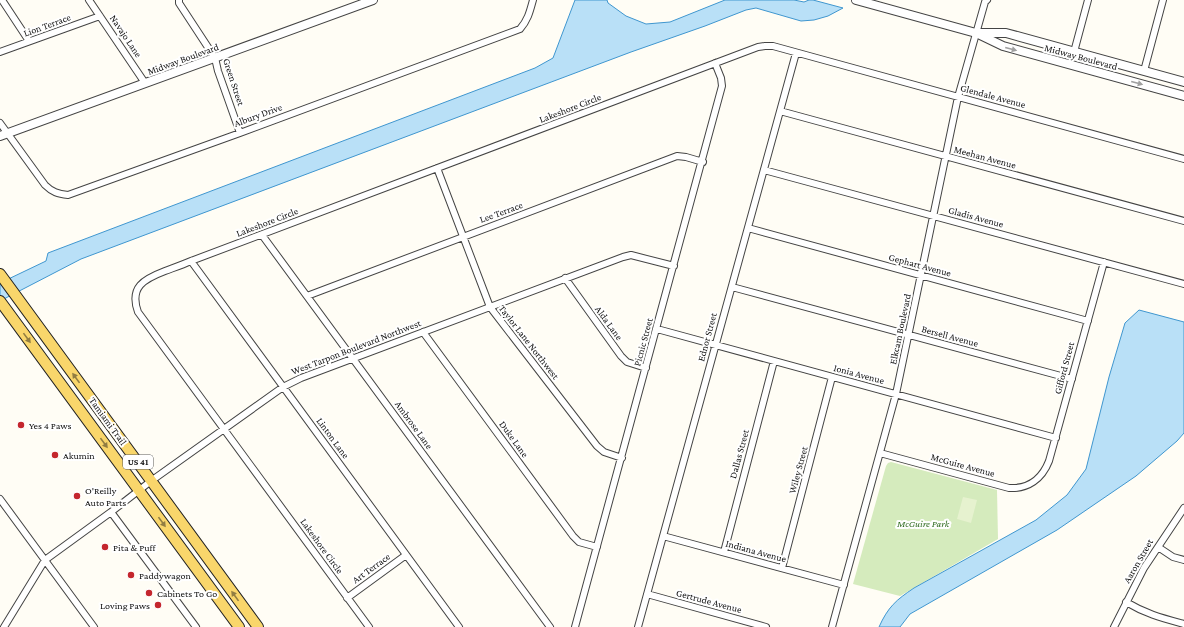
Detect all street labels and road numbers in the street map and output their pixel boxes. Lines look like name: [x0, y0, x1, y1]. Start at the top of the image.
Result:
street label: Lion Terrace: [22, 11, 73, 39]
street label: Navajo Lane: [107, 13, 145, 60]
street label: Midway Boulevard: [146, 41, 221, 77]
street label: Midway Boulevard: [1043, 42, 1119, 72]
street label: Green Street: [221, 57, 247, 108]
street label: Glendale Avenue: [959, 82, 1027, 110]
street label: Lakeshore Circle: [537, 91, 603, 125]
street label: Albury Drive: [232, 101, 284, 129]
street label: Meehan Avenue: [953, 143, 1018, 171]
street label: Lee Terrace: [478, 199, 525, 225]
street label: Gladis Avenue: [947, 204, 1005, 230]
street label: Lakeshore Circle: [234, 205, 300, 239]
street label: Gephart Avenue: [888, 251, 953, 279]
street label: Elkcam Boulevard: [887, 292, 913, 365]
street label: Taylor Lane Northwest: [497, 303, 562, 382]
street label: Alda Lane: [593, 304, 625, 343]
street label: Ednor Street: [695, 311, 719, 363]
street label: Picnic Street: [631, 316, 655, 367]
street label: West Tarpon Boulevard Northwest: [290, 317, 423, 377]
street label: Bersell Avenue: [920, 323, 980, 349]
street label: Gifford Street: [1052, 340, 1076, 395]
street label: Ionia Avenue: [832, 362, 886, 386]
street label: Tamiami Trail: [87, 395, 129, 447]
street label: Ambrose Lane: [393, 399, 435, 452]
street label: Linton Lane: [314, 415, 352, 461]
street label: Duke Lane: [497, 419, 531, 460]
street label: Dallas Street: [727, 428, 751, 480]
street label: Wiley Street: [786, 444, 810, 495]
street label: McGuire Avenue: [930, 451, 997, 479]
road number: US 41: [123, 455, 153, 469]
street label: Lakeshore Circle: [298, 516, 346, 576]
street label: Aaron Street: [1121, 536, 1155, 585]
street label: Indiana Avenue: [725, 538, 788, 565]
street label: Art Terrace: [350, 550, 392, 585]
street label: Gertrude Avenue: [675, 587, 744, 615]

